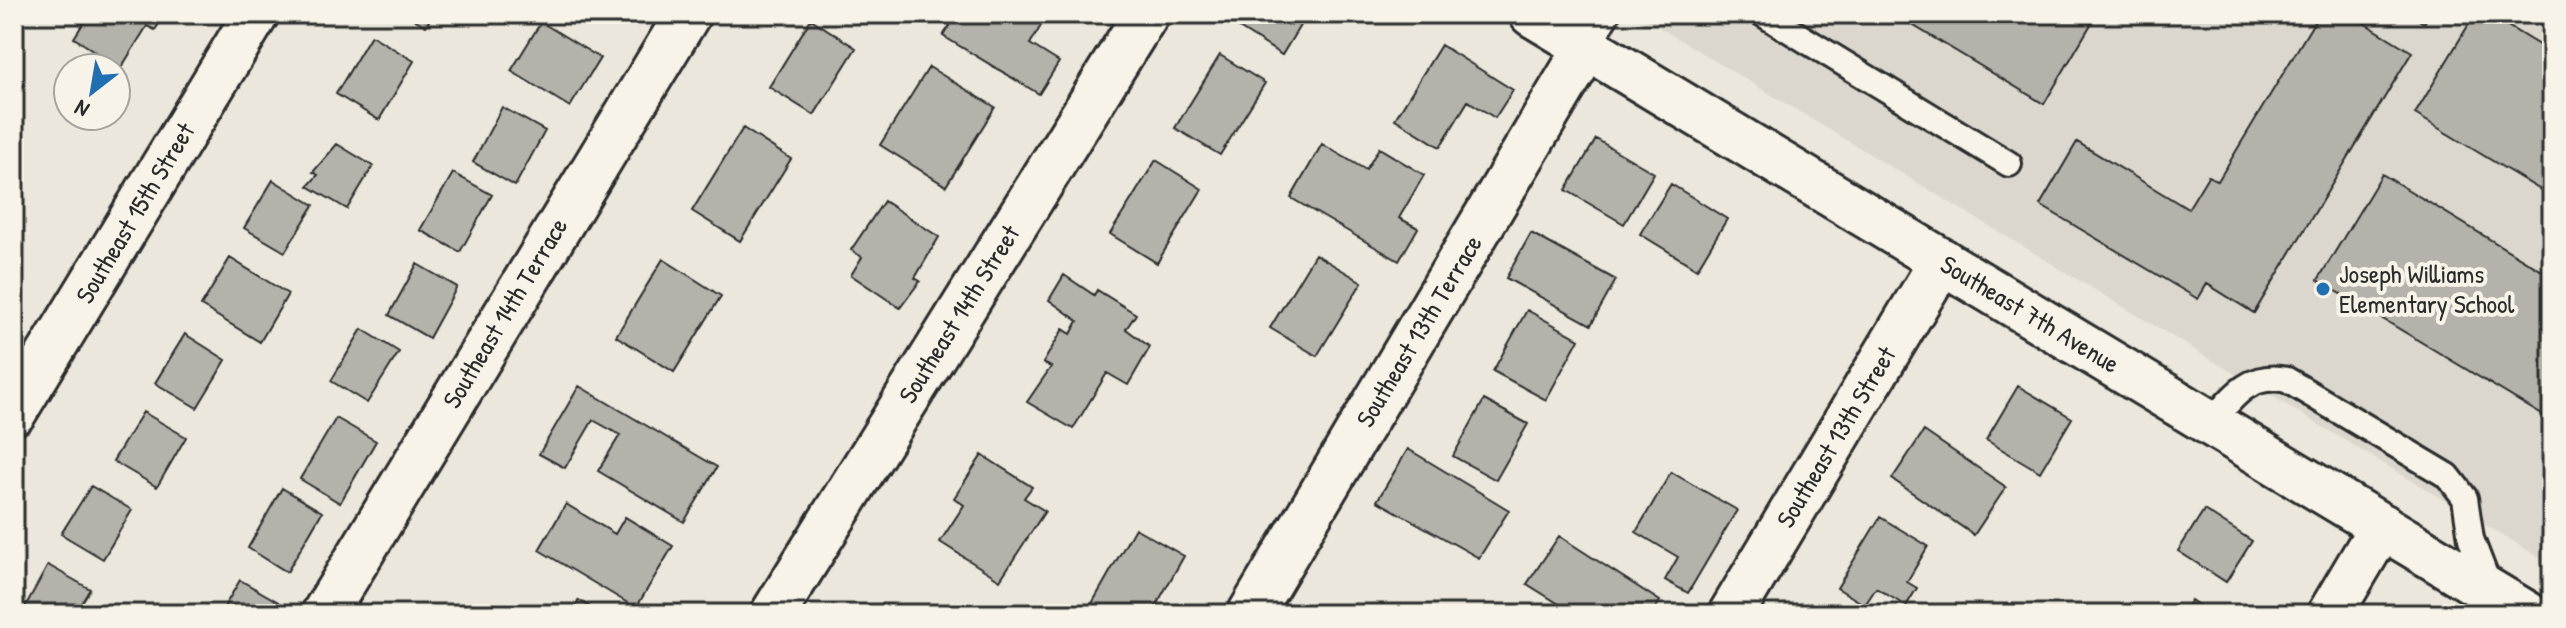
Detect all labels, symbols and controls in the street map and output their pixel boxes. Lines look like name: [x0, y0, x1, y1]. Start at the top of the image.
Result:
north arrow: [52, 52, 132, 132]
text: N: [69, 93, 94, 125]
street label: Southeast 15th Street: [67, 115, 203, 310]
street label: Southeast 14th Terrace: [434, 211, 575, 414]
street label: Southeast 14th Street: [890, 217, 1028, 409]
street label: Southeast 13th Terrace: [1347, 228, 1490, 433]
street label: Southeast 7th Avenue: [1934, 246, 2126, 381]
place label: Joseph Williams Elementary School: [2339, 256, 2515, 321]
marker: Joseph Williams Elementary School: [2314, 280, 2332, 298]
street label: Southeast 13th Street: [1768, 339, 1904, 534]

